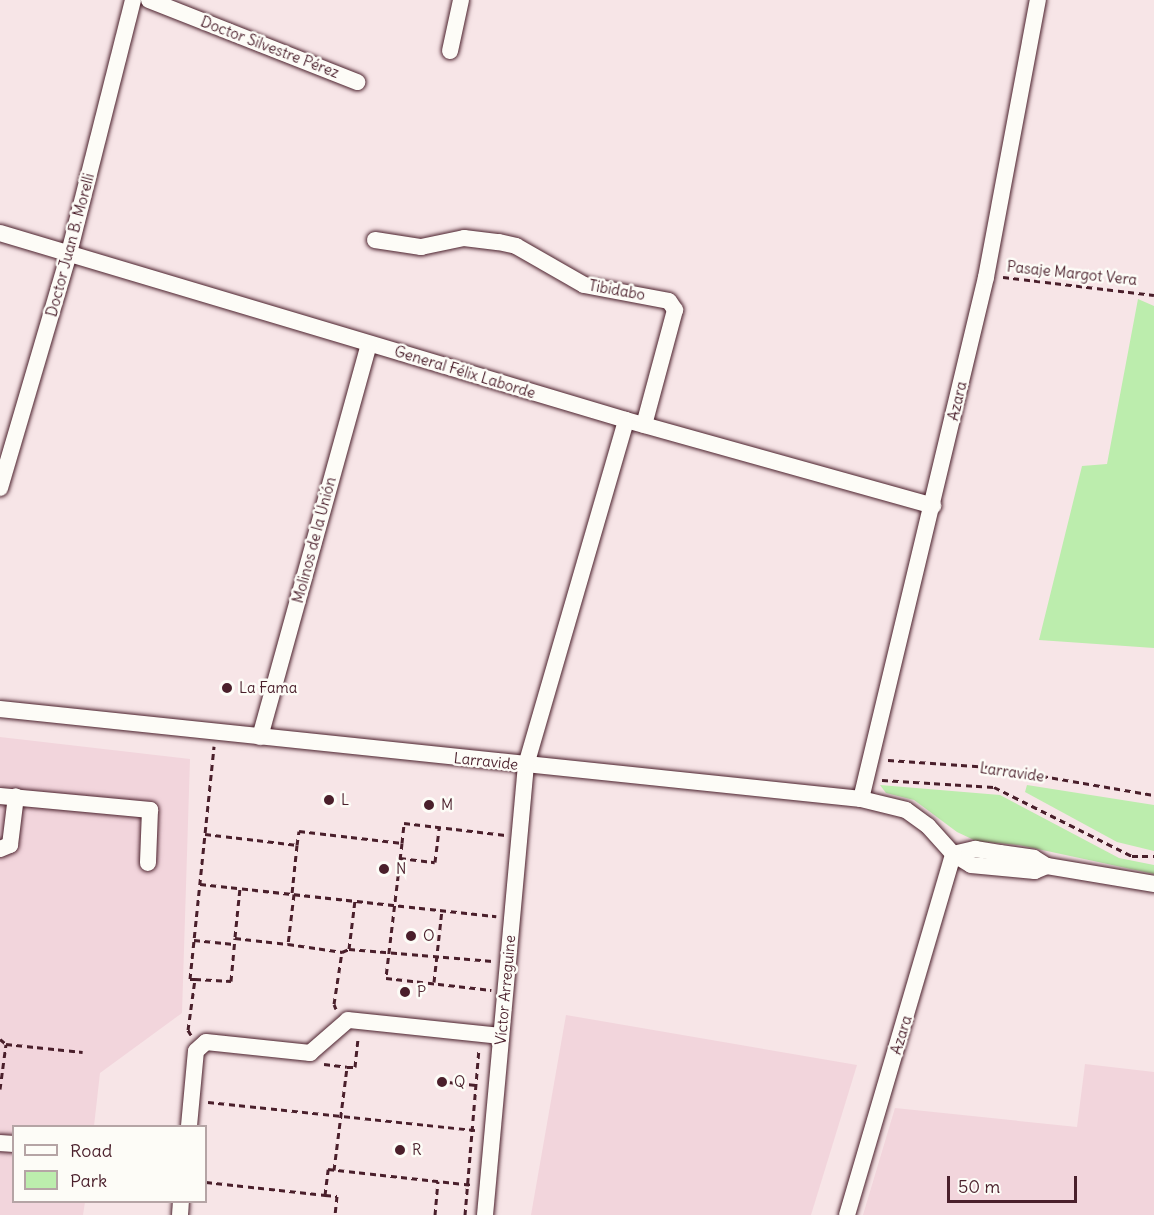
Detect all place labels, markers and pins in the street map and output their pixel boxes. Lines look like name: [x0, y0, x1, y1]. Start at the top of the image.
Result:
place label: La Fama: [239, 679, 297, 697]
marker: La Fama: [220, 681, 234, 695]
place label: L: [341, 791, 349, 809]
marker: L: [322, 793, 336, 807]
place label: M: [441, 796, 453, 814]
marker: M: [422, 798, 436, 812]
place label: N: [396, 860, 406, 878]
marker: N: [377, 862, 391, 876]
place label: O: [423, 927, 435, 945]
marker: O: [404, 929, 418, 943]
place label: P: [417, 983, 426, 1001]
marker: P: [398, 985, 412, 999]
place label: Q: [454, 1073, 465, 1091]
marker: Q: [435, 1075, 449, 1089]
place label: R: [412, 1141, 422, 1159]
marker: R: [393, 1143, 407, 1157]

